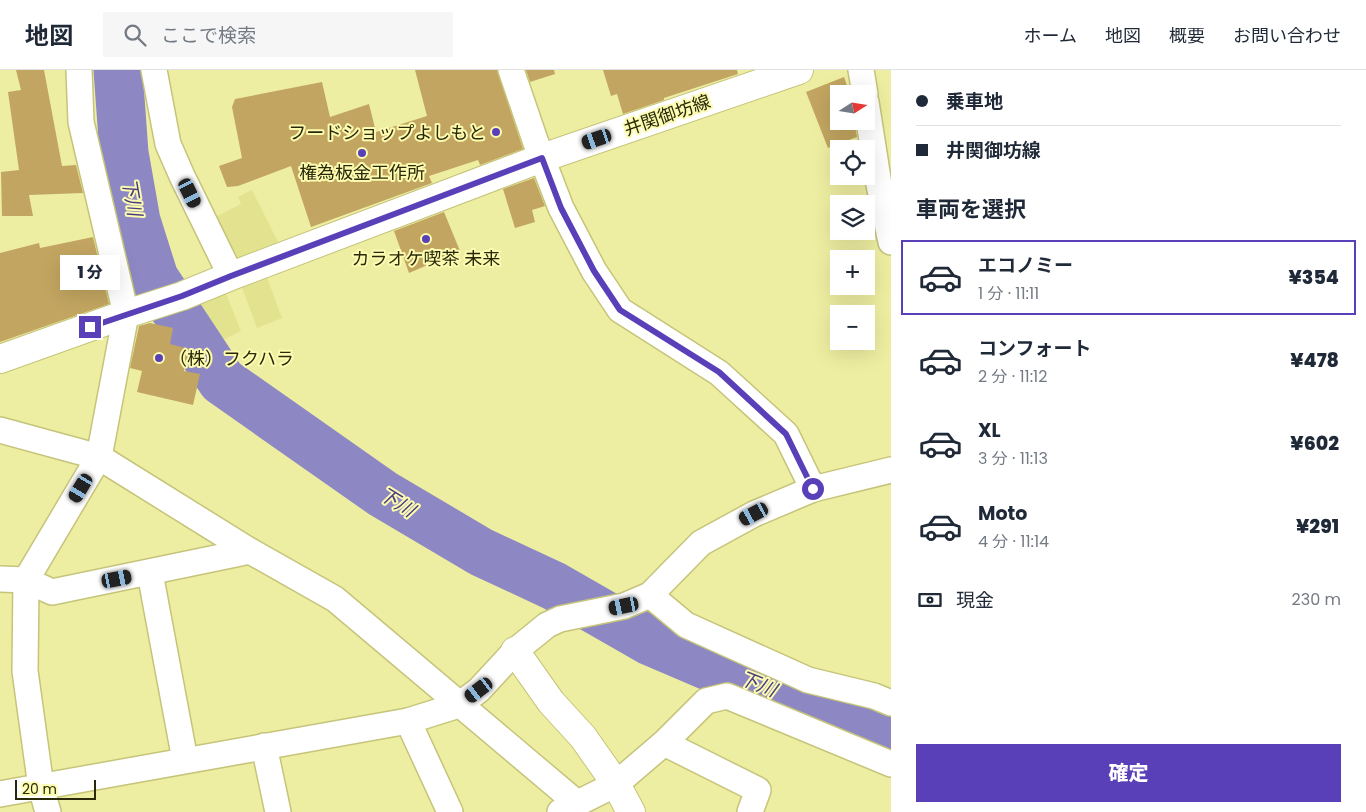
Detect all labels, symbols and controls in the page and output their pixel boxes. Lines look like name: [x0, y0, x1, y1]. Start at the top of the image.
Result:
search box: [103, 12, 453, 57]
text: 地図: [25, 19, 73, 52]
icon: search: [121, 21, 149, 49]
text: ここで検索: [161, 22, 256, 49]
text: ホーム: [1024, 23, 1077, 48]
text: 地図: [1105, 23, 1141, 48]
text: 概要: [1169, 23, 1205, 48]
text: お問い合わせ: [1233, 23, 1341, 48]
north arrow: [830, 85, 875, 130]
map controls: [830, 85, 875, 350]
text: 乗車地: [946, 88, 1003, 115]
street label: 井関御坊線: [620, 89, 714, 141]
place label: フードショップよしもと: [288, 120, 486, 145]
marker: フードショップよしもと: [490, 126, 502, 138]
car: [580, 127, 613, 151]
text: 井関御坊線: [946, 137, 1041, 164]
button: locate: [830, 140, 875, 185]
marker: 権為板金工作所: [356, 147, 368, 159]
place label: 権為板金工作所: [299, 160, 425, 185]
water label: 下川: [115, 176, 149, 220]
car: [176, 176, 203, 210]
text: 車両を選択: [916, 194, 1026, 225]
button: layers: [830, 195, 875, 240]
marker: カラオケ喫茶 未来: [420, 233, 432, 245]
place label: カラオケ喫茶 未来: [352, 246, 500, 271]
button: +: [830, 250, 875, 295]
text: エコノミー: [978, 252, 1073, 279]
callout: 1 分: [60, 254, 120, 290]
icon: car: [918, 255, 963, 300]
text: 1 分: [77, 261, 103, 284]
text: ¥354: [1289, 264, 1339, 291]
text: 1 分 · 11:11: [978, 282, 1039, 305]
button: −: [830, 305, 875, 350]
route end: [79, 316, 101, 338]
text: コンフォート: [978, 335, 1091, 362]
icon: car: [918, 338, 963, 383]
place label: （株）フクハラ: [169, 346, 294, 371]
text: ¥478: [1290, 347, 1339, 374]
marker: （株）フクハラ: [153, 352, 165, 364]
text: 2 分 · 11:12: [978, 365, 1047, 388]
text: XL: [978, 417, 1001, 444]
icon: car: [918, 421, 963, 466]
text: ¥602: [1290, 430, 1339, 457]
text: 3 分 · 11:13: [978, 447, 1048, 470]
car: [66, 471, 95, 505]
route start: [802, 478, 824, 500]
water label: 下川: [374, 480, 422, 525]
car: [737, 500, 770, 528]
text: Moto: [978, 500, 1027, 527]
icon: car: [918, 504, 963, 549]
text: ¥291: [1296, 513, 1339, 540]
text: 4 分 · 11:14: [978, 530, 1049, 553]
car: [100, 569, 133, 589]
icon: cash: [916, 586, 944, 614]
text: 現金: [956, 587, 994, 614]
text: 230 m: [1292, 588, 1341, 611]
car: [607, 596, 640, 616]
water label: 下川: [735, 664, 783, 704]
car: [462, 675, 495, 705]
button: 確定: [916, 744, 1341, 802]
scale bar: [15, 777, 96, 800]
text: 20 m: [22, 779, 57, 799]

